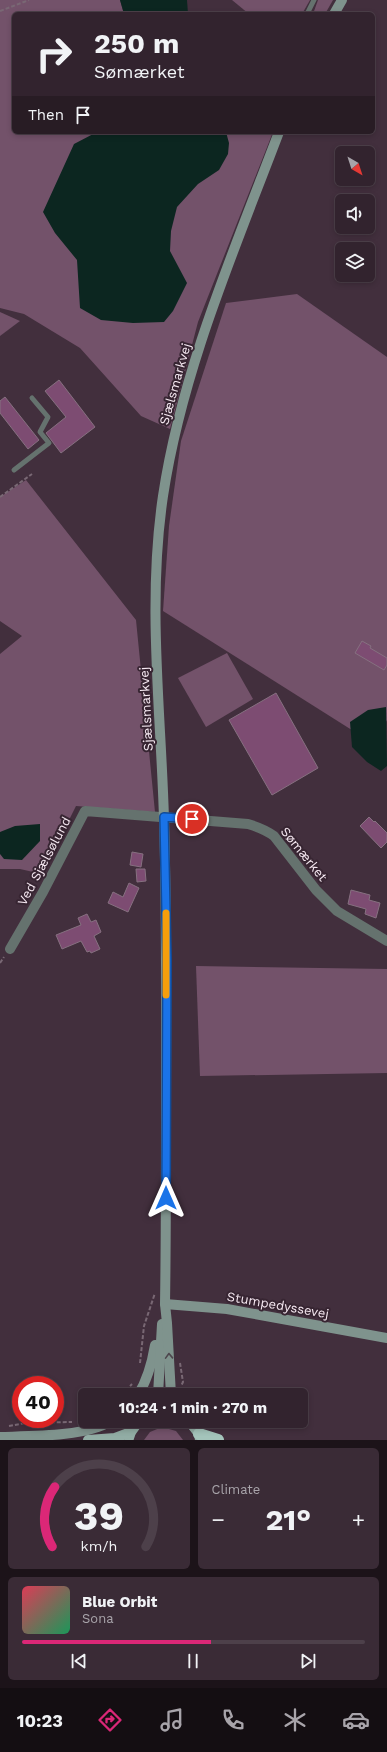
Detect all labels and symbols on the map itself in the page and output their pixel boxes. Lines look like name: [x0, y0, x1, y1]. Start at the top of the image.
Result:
north arrow: [335, 146, 375, 186]
street label: Sjælsmarkvej: [156, 341, 194, 427]
street label: Sjælsmarkvej: [136, 666, 156, 752]
pin: [175, 802, 209, 836]
street label: Ved Sjælsølund: [14, 814, 74, 908]
street label: Sømærket: [278, 824, 331, 885]
position arrow: [145, 1177, 187, 1219]
street label: Stumpedyssevej: [226, 1289, 330, 1321]
one-way arrow: [165, 1353, 173, 1359]
speed limit sign: 40: [12, 1376, 64, 1428]

